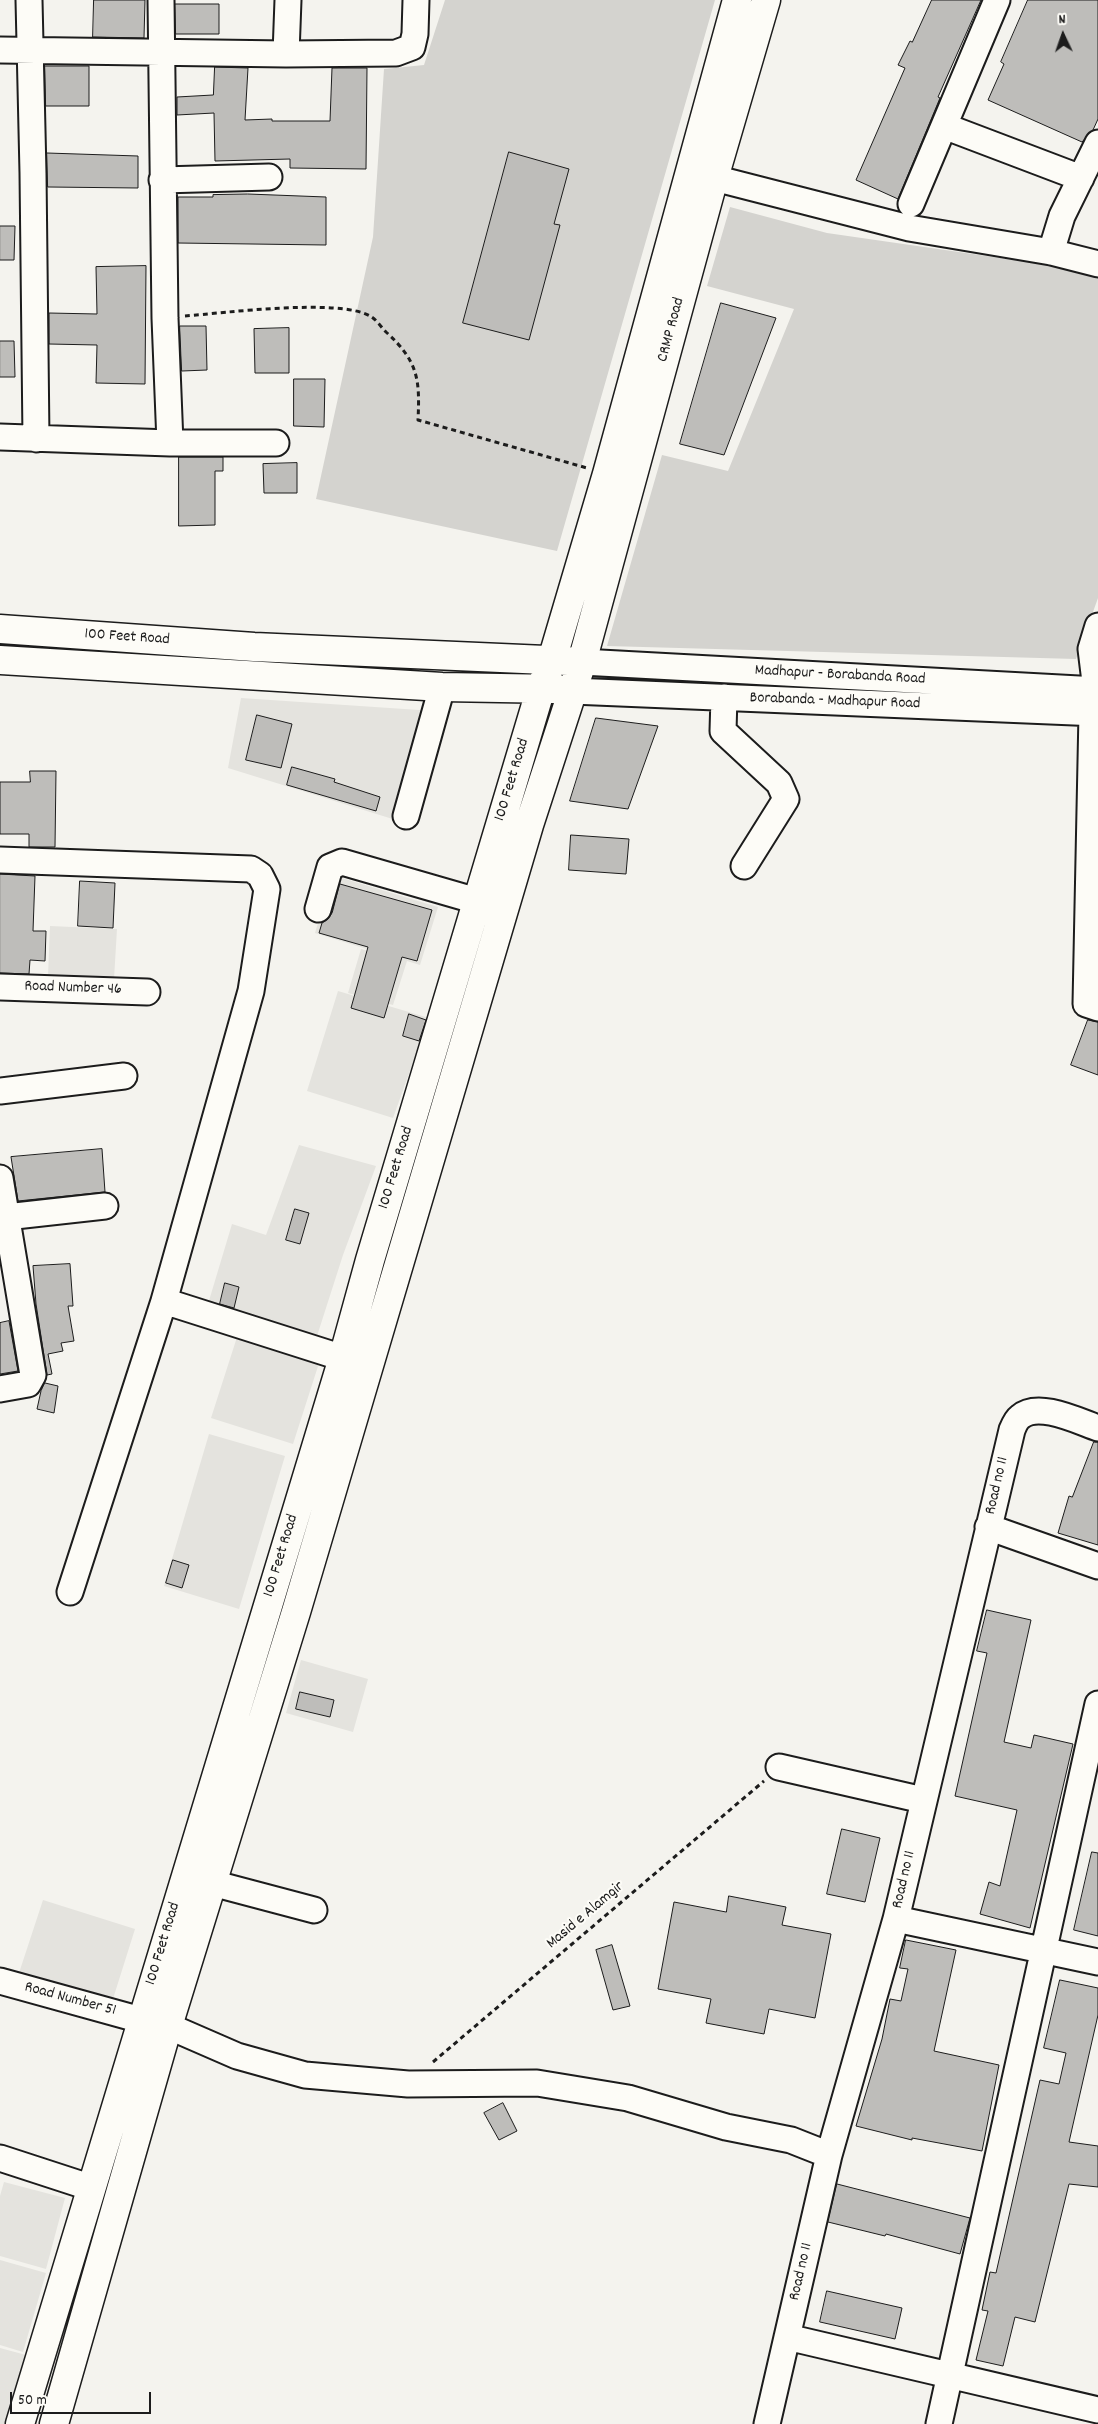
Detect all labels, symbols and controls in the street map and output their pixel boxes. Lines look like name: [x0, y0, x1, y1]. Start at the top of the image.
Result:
north arrow: [1038, 10, 1088, 60]
text: N: [1058, 10, 1066, 30]
street label: CRMP Road: [654, 296, 690, 364]
street label: 100 Feet Road: [84, 625, 170, 651]
street label: Madhapur - Borabanda Road: [754, 662, 926, 690]
street label: Borabanda - Madhapur Road: [749, 689, 921, 715]
street label: 100 Feet Road: [491, 736, 535, 824]
street label: Road Number 46: [24, 978, 122, 1000]
street label: 100 Feet Road: [375, 1124, 419, 1212]
street label: Road no 11: [982, 1455, 1014, 1517]
street label: 100 Feet Road: [260, 1512, 304, 1600]
street label: Road no 11: [889, 1849, 921, 1911]
street label: Masid e Alamgir: [543, 1878, 629, 1954]
street label: 100 Feet Road: [142, 1900, 186, 1988]
street label: Road Number 51: [22, 1979, 118, 2021]
street label: Road no 11: [786, 2241, 818, 2303]
scale bar: [12, 2382, 154, 2414]
text: 50 m: [18, 2390, 47, 2412]

